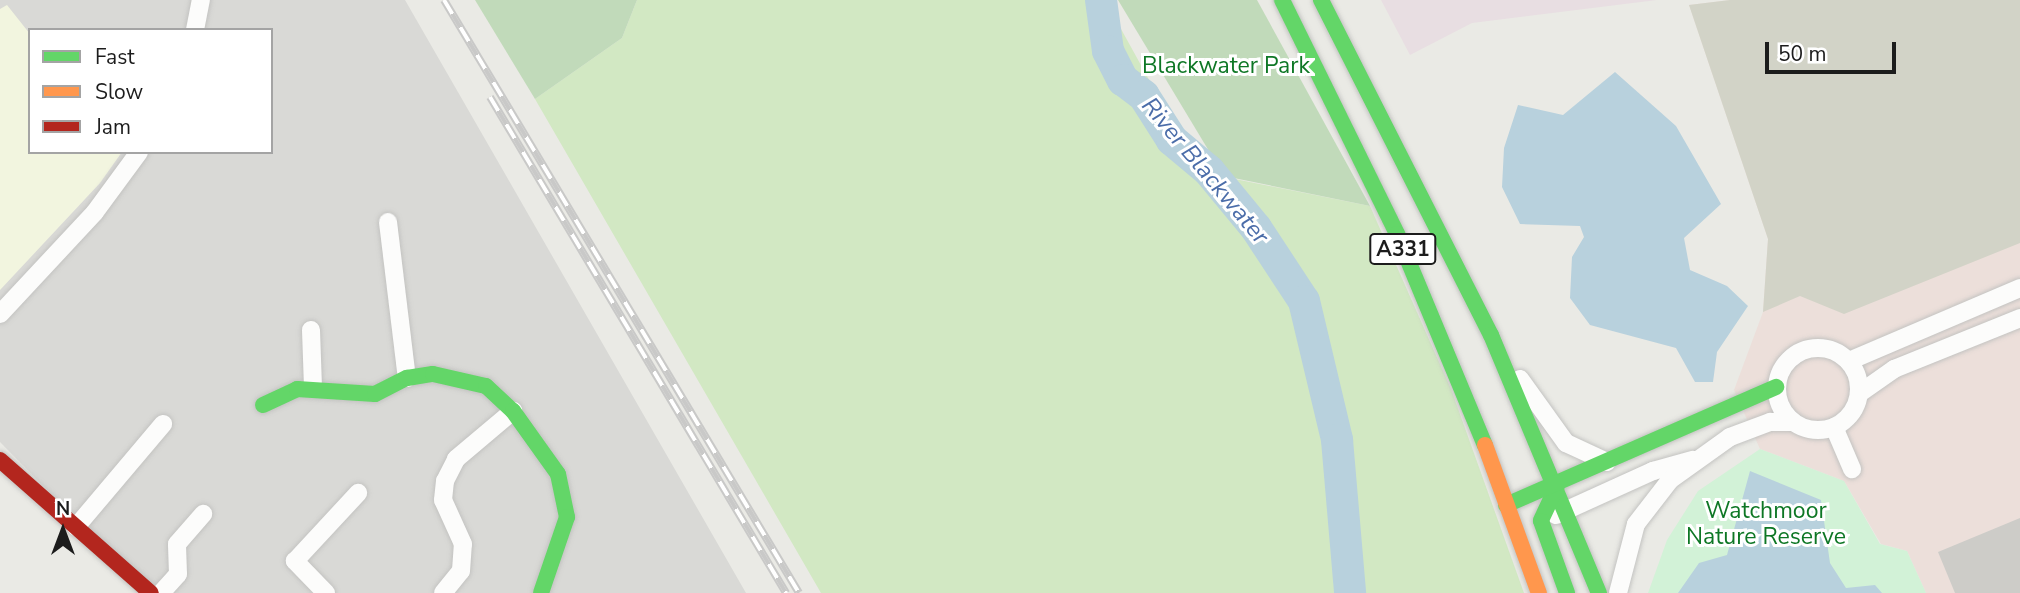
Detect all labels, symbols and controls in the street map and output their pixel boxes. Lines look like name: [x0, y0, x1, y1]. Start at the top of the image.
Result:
legend: [28, 28, 273, 154]
scale bar: [1768, 28, 1899, 72]
text: 50 m: [1778, 40, 1827, 68]
text: Fast: [95, 43, 135, 71]
park label: Blackwater Park: [1142, 52, 1310, 80]
text: Slow: [95, 78, 143, 106]
water label: River Blackwater: [1135, 92, 1275, 250]
text: Jam: [95, 113, 131, 141]
road number: A331: [1368, 232, 1438, 266]
north arrow: [28, 495, 98, 565]
text: N: [56, 496, 70, 522]
park label: Watchmoor Nature Reserve: [1686, 497, 1846, 551]

